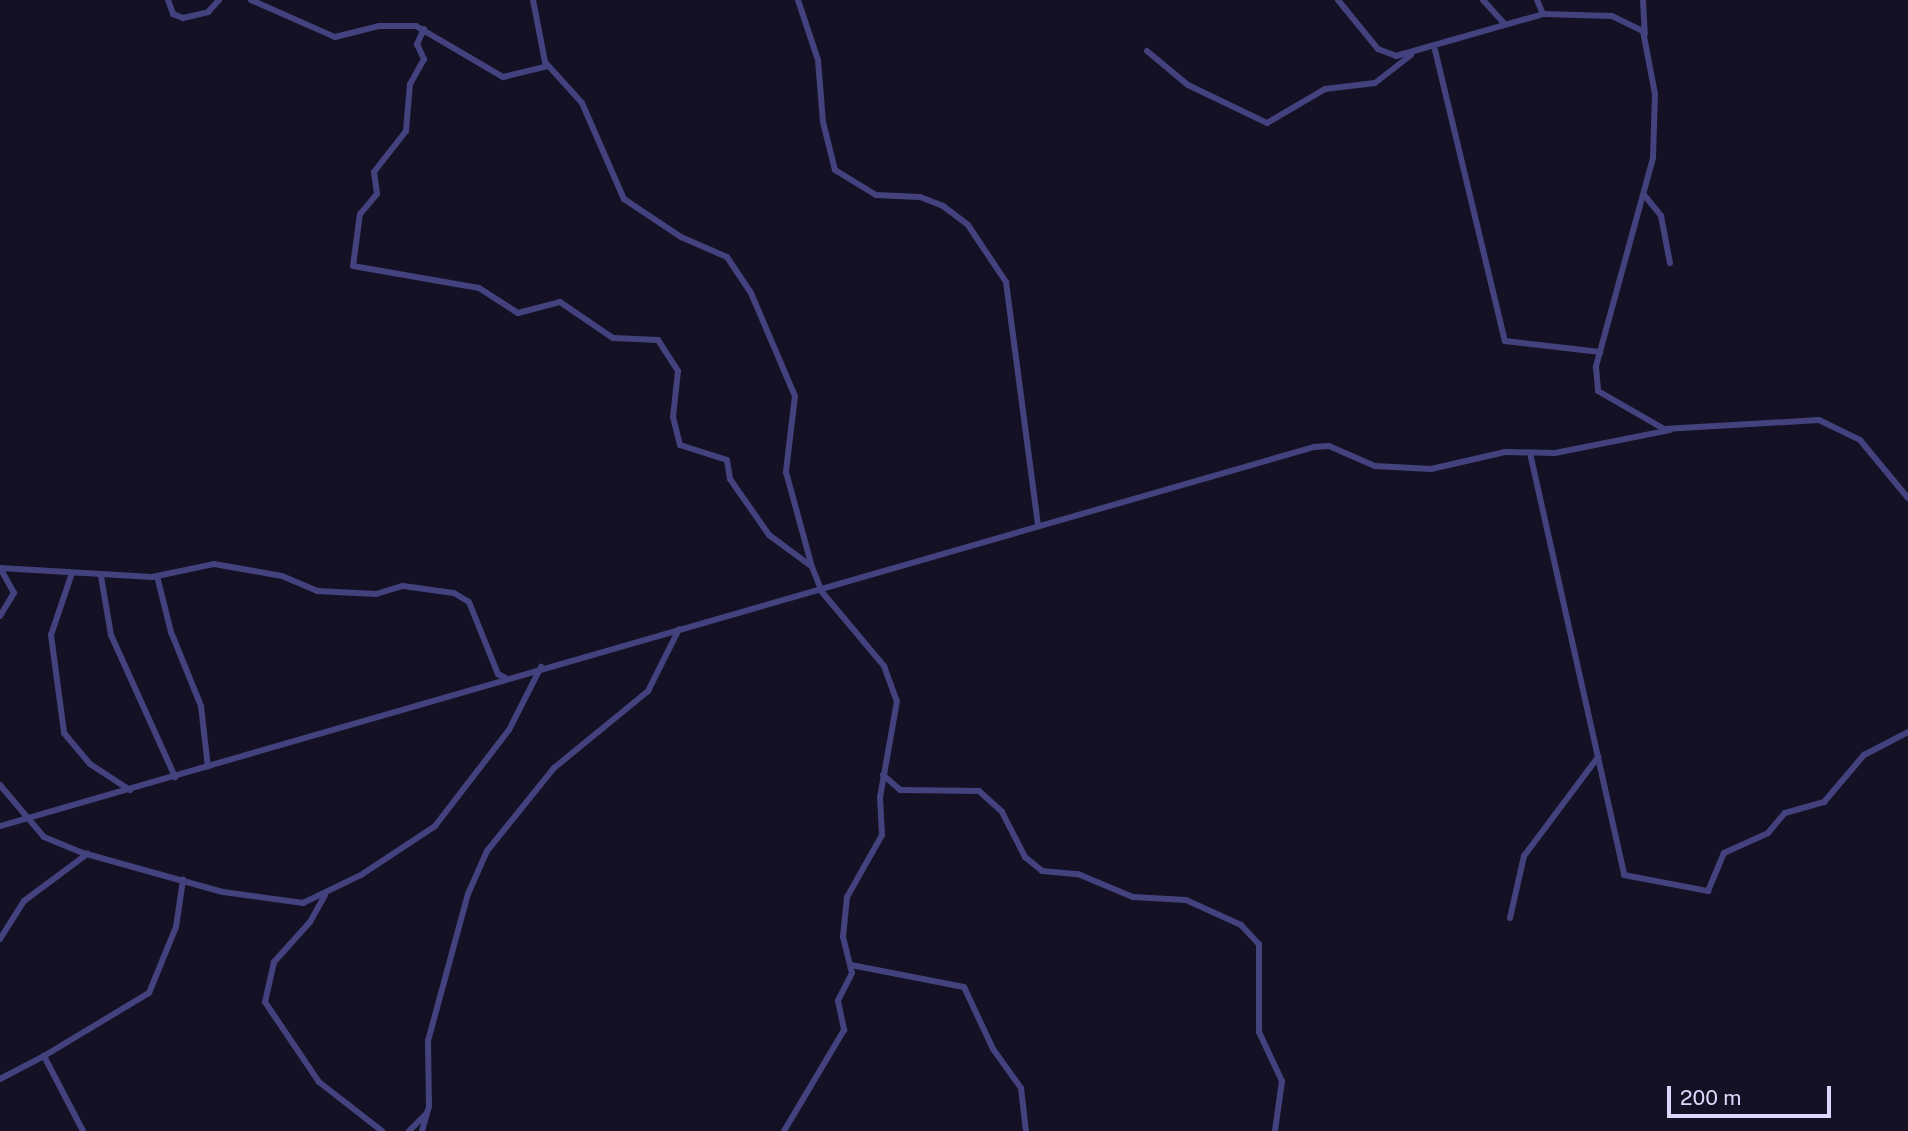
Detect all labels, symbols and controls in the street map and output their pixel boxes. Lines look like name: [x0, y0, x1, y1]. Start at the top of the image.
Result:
scale bar: [1670, 1072, 1834, 1116]
text: 200 m: [1680, 1085, 1741, 1110]

